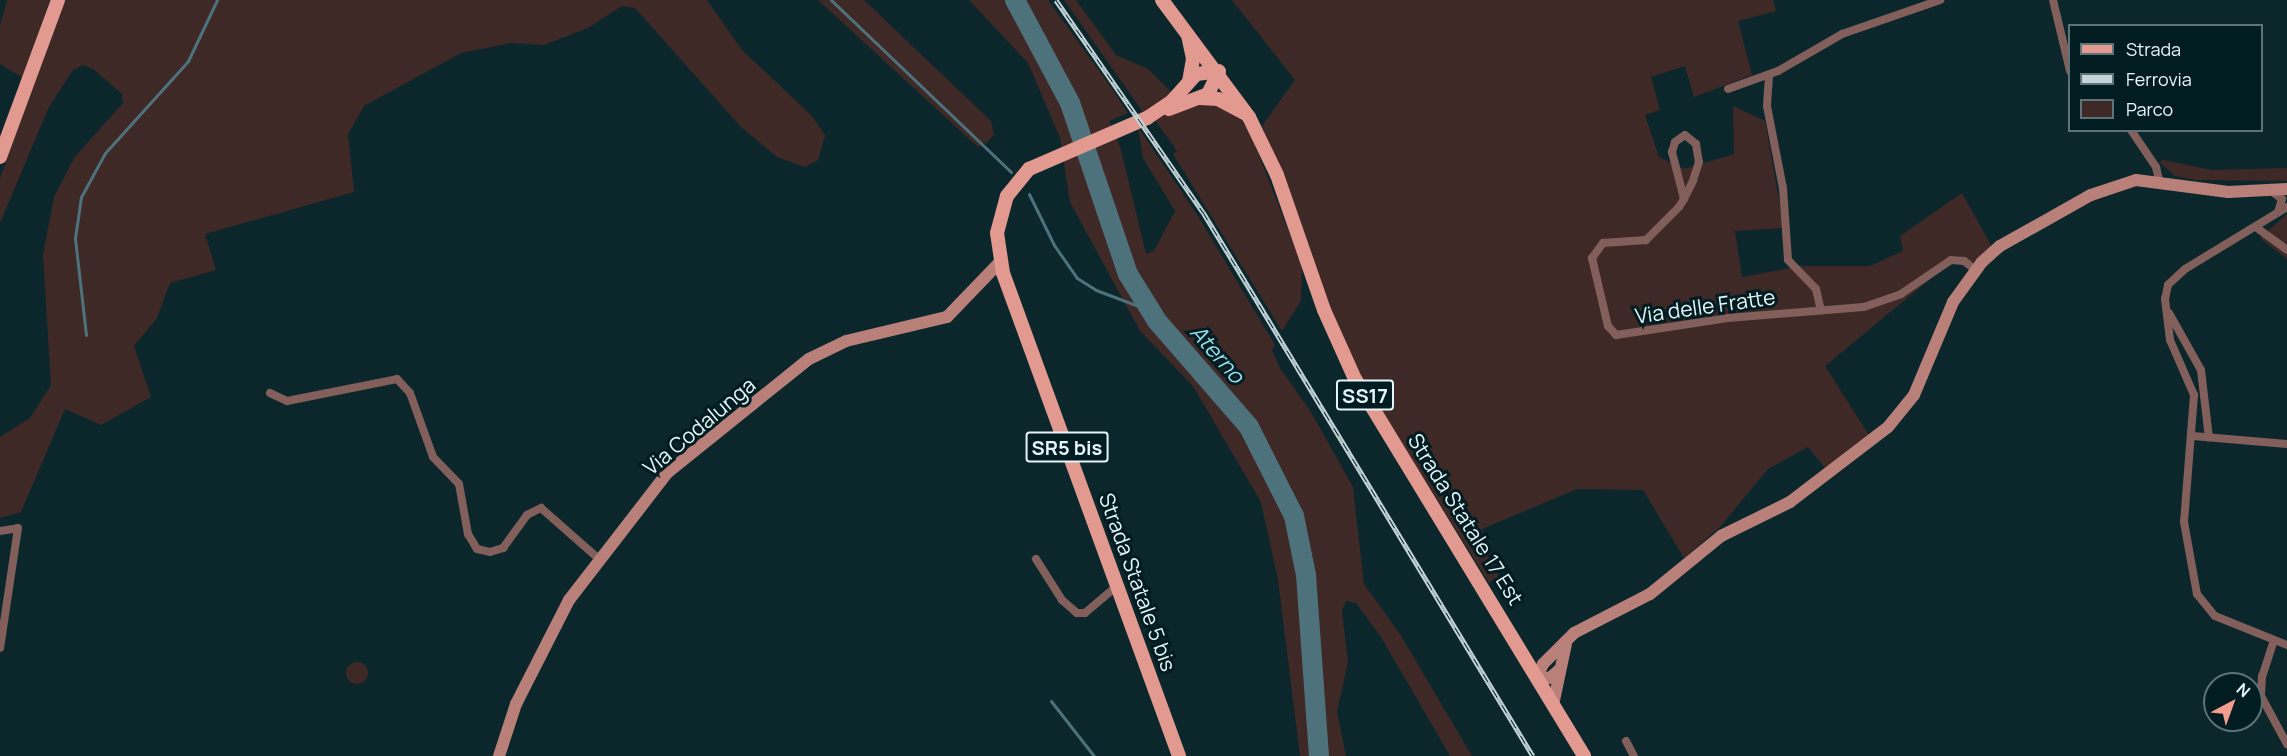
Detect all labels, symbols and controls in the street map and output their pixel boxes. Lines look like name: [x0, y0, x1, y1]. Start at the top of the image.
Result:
legend: [2068, 24, 2263, 132]
text: Strada: [2126, 37, 2181, 61]
text: Ferrovia: [2126, 67, 2192, 91]
text: Parco: [2126, 97, 2173, 121]
street label: Via delle Fratte: [1633, 284, 1777, 328]
water label: Aterno: [1185, 319, 1249, 389]
street label: Via Codalunga: [638, 372, 760, 480]
road number: SS17: [1335, 378, 1395, 412]
street label: Strada Statale 17 Est: [1403, 429, 1529, 609]
road number: SR5 bis: [1025, 430, 1109, 464]
street label: Strada Statale 5 bis: [1094, 490, 1182, 674]
north arrow: [2203, 672, 2263, 732]
text: N: [2232, 678, 2255, 702]

